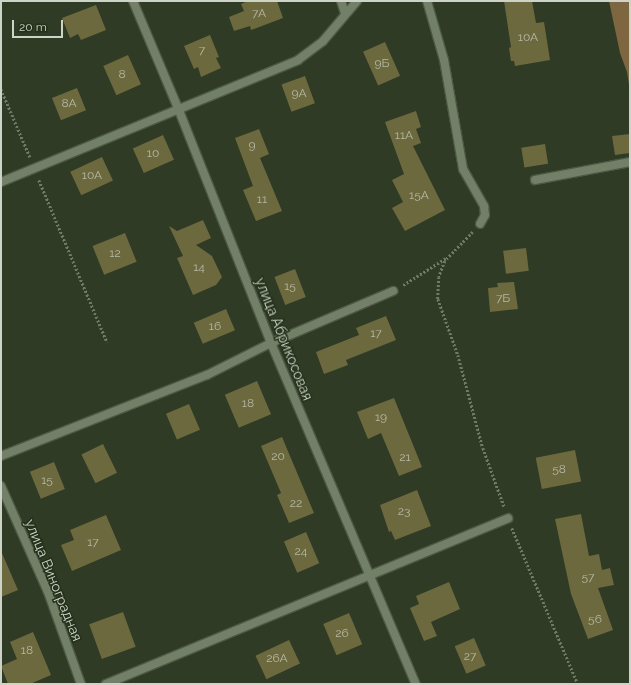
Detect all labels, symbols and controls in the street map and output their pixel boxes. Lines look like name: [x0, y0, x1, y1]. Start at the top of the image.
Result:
house number: 7А: [252, 7, 266, 21]
scale bar: [14, 12, 65, 38]
text: 20 m: [19, 20, 47, 34]
house number: 10А: [518, 31, 538, 45]
house number: 7: [199, 44, 205, 58]
house number: 9Б: [375, 57, 389, 71]
house number: 8: [118, 68, 126, 82]
house number: 9А: [291, 87, 307, 101]
house number: 8А: [61, 97, 77, 111]
house number: 11А: [395, 129, 413, 143]
house number: 9: [248, 139, 256, 153]
house number: 10: [147, 147, 159, 161]
house number: 10А: [82, 169, 102, 183]
house number: 15А: [409, 189, 429, 203]
house number: 11: [257, 193, 267, 207]
house number: 12: [109, 247, 121, 261]
house number: 14: [193, 261, 205, 275]
street label: улица Абрикосовая: [252, 275, 316, 403]
house number: 15: [284, 280, 296, 294]
house number: 7Б: [496, 292, 510, 306]
house number: 16: [209, 320, 221, 334]
house number: 17: [370, 327, 382, 341]
house number: 18: [242, 397, 254, 411]
house number: 19: [375, 411, 387, 425]
house number: 20: [271, 450, 285, 464]
house number: 21: [399, 451, 411, 465]
house number: 58: [552, 463, 566, 477]
house number: 15: [41, 474, 53, 488]
house number: 22: [290, 497, 302, 511]
house number: 23: [398, 505, 410, 519]
street label: улица Виноградная: [22, 516, 86, 644]
house number: 17: [87, 536, 99, 550]
house number: 24: [295, 545, 307, 559]
house number: 57: [582, 571, 594, 585]
house number: 56: [588, 613, 602, 627]
house number: 26: [335, 627, 349, 641]
house number: 18: [21, 644, 33, 658]
house number: 27: [464, 650, 476, 664]
house number: 26А: [266, 652, 288, 666]

